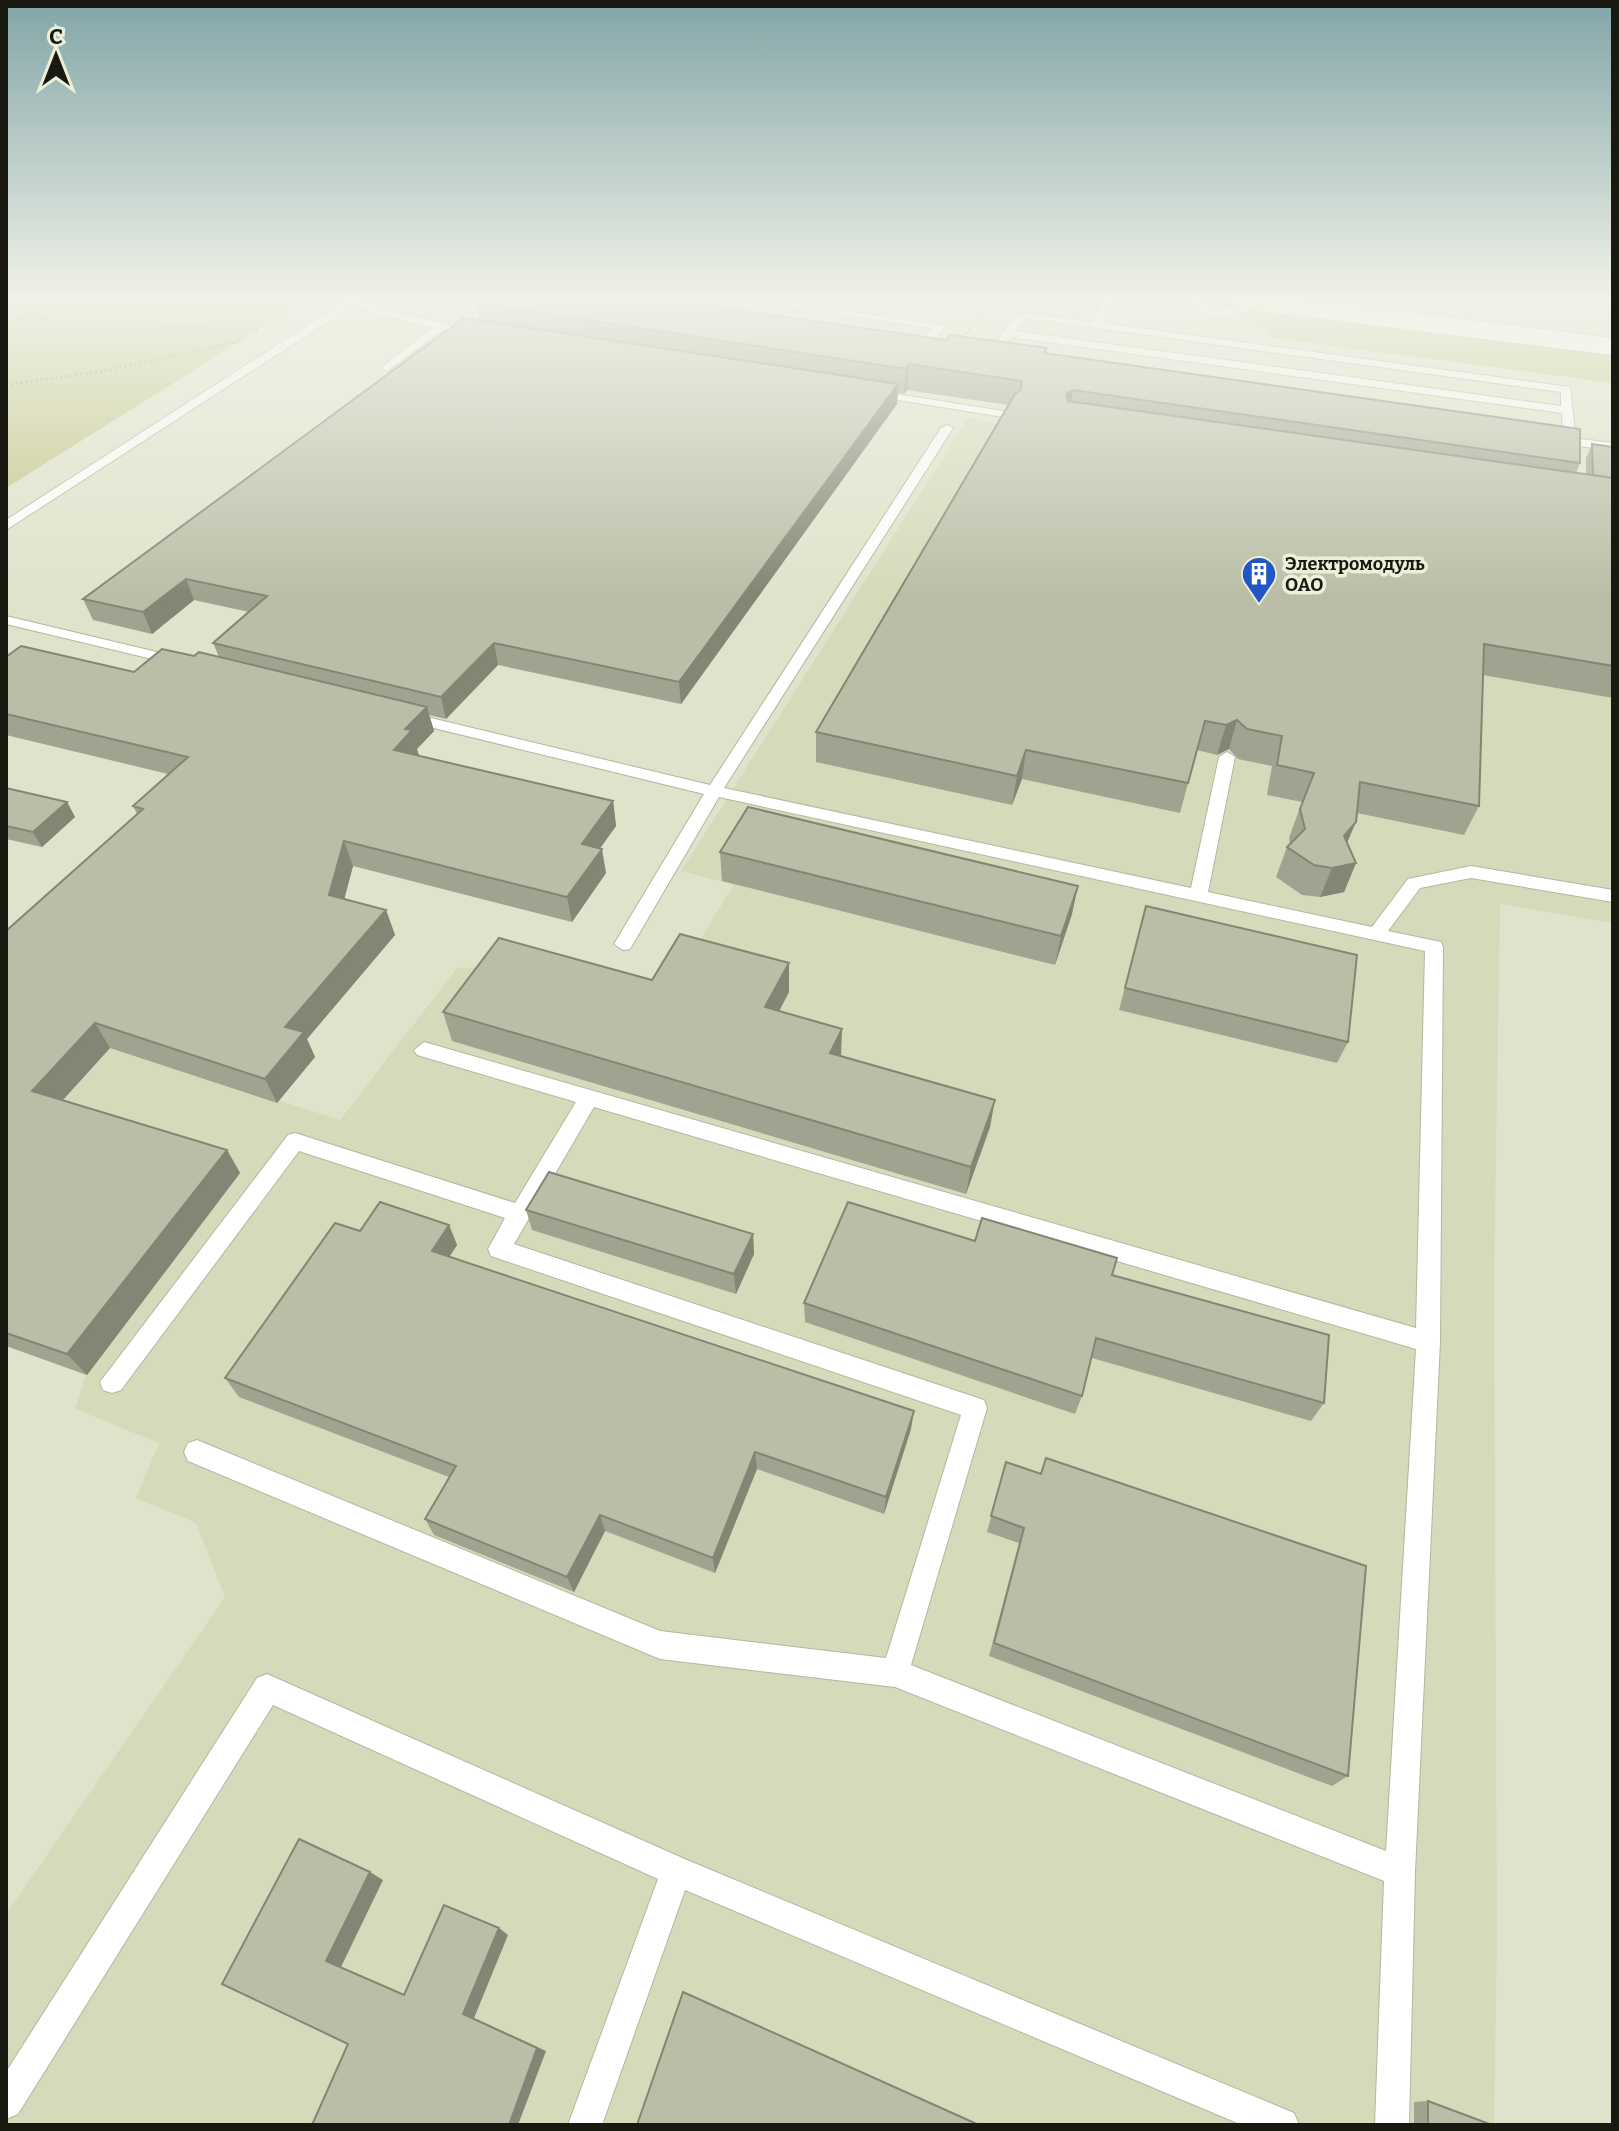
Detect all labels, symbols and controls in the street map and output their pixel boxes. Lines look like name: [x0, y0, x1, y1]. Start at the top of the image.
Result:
north arrow: [16, 16, 96, 96]
text: С: [49, 23, 63, 50]
place label: Электромодуль ОАО: [1285, 553, 1425, 596]
building icon: Электромодуль ОАО: [1240, 555, 1278, 605]

